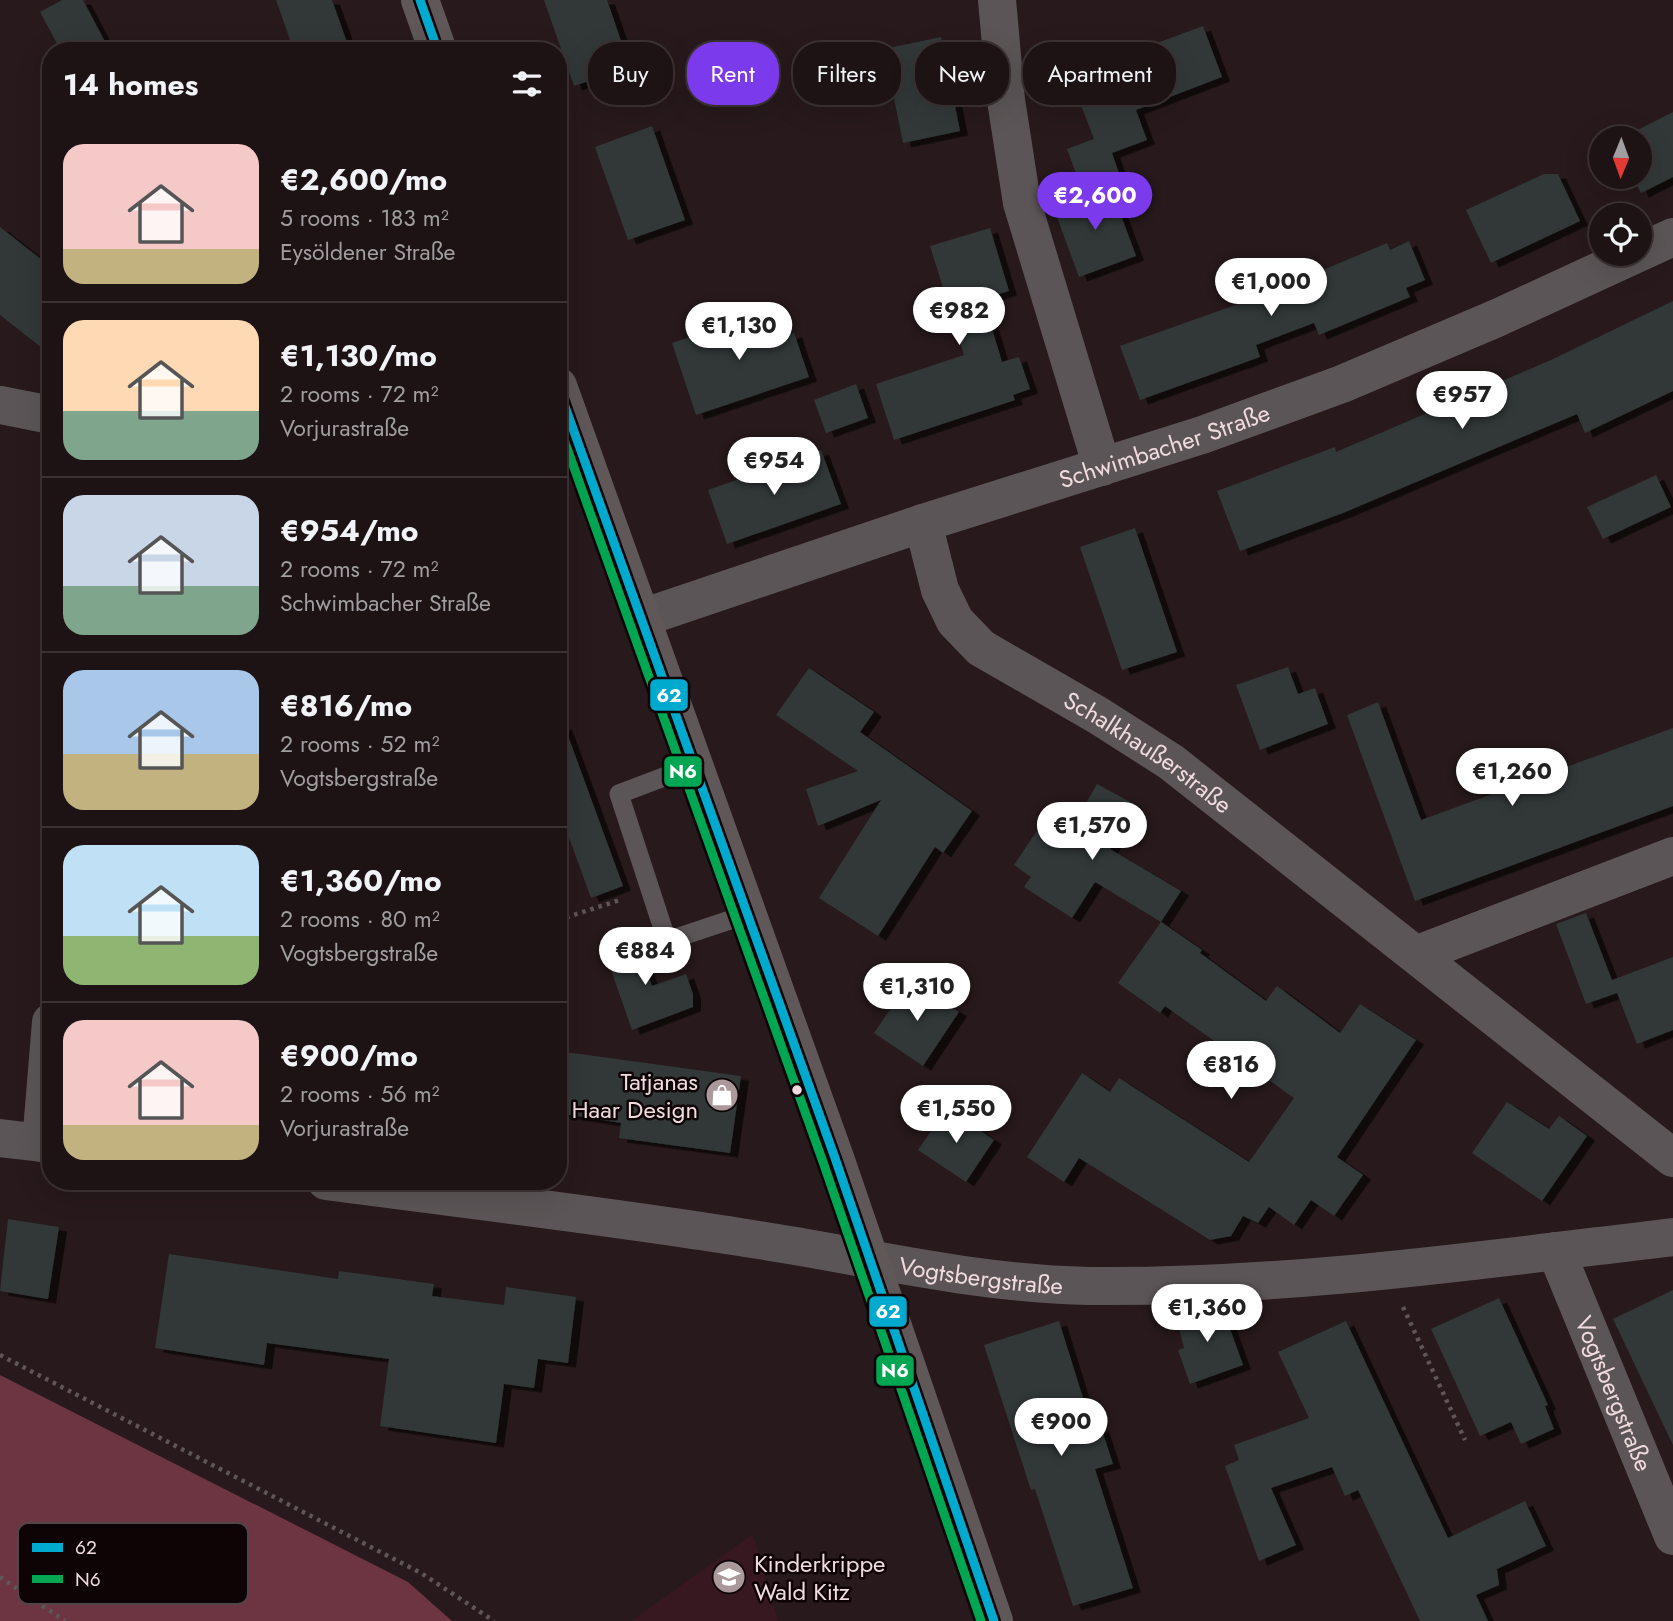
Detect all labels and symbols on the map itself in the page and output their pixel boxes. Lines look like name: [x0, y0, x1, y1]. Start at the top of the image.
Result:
north arrow: [1589, 126, 1652, 189]
pin: €2,600: [1038, 173, 1152, 232]
pin: €1,000: [1214, 258, 1328, 318]
pin: €982: [918, 288, 1000, 347]
pin: €1,130: [682, 302, 796, 362]
pin: €957: [1421, 372, 1503, 431]
street label: Schwimbacher Straße: [1054, 394, 1275, 497]
pin: €954: [733, 438, 815, 497]
line badge: 62: [649, 678, 689, 712]
text: 62: [656, 682, 682, 709]
street label: Schalkhaußerstraße: [1058, 682, 1240, 821]
pin: €1,260: [1455, 748, 1569, 808]
line badge: N6: [663, 755, 703, 788]
text: N6: [669, 758, 697, 785]
pin: €1,570: [1035, 802, 1149, 862]
pin: €884: [604, 928, 686, 987]
pin: €1,310: [860, 964, 974, 1023]
pin: €816: [1190, 1042, 1272, 1101]
place label: Tatjanas Haar Design: [571, 1064, 698, 1127]
shop icon: Tatjanas Haar Design: [703, 1076, 741, 1114]
unlabelled marker: [790, 1083, 804, 1097]
pin: €1,550: [899, 1086, 1013, 1145]
street label: Vogtsbergstraße: [896, 1247, 1064, 1303]
pin: €1,360: [1150, 1284, 1264, 1344]
line badge: 62: [868, 1295, 908, 1328]
text: 62: [875, 1298, 901, 1325]
street label: Vogtsbergstraße: [1567, 1311, 1662, 1476]
line badge: N6: [875, 1354, 915, 1387]
text: N6: [881, 1357, 909, 1384]
pin: €900: [1020, 1398, 1102, 1458]
legend: [18, 1523, 248, 1604]
text: 62: [75, 1534, 97, 1561]
place label: Kinderkrippe Wald Kitz: [754, 1546, 885, 1609]
school or university icon: Kinderkrippe Wald Kitz: [710, 1558, 748, 1596]
text: N6: [75, 1566, 101, 1593]

